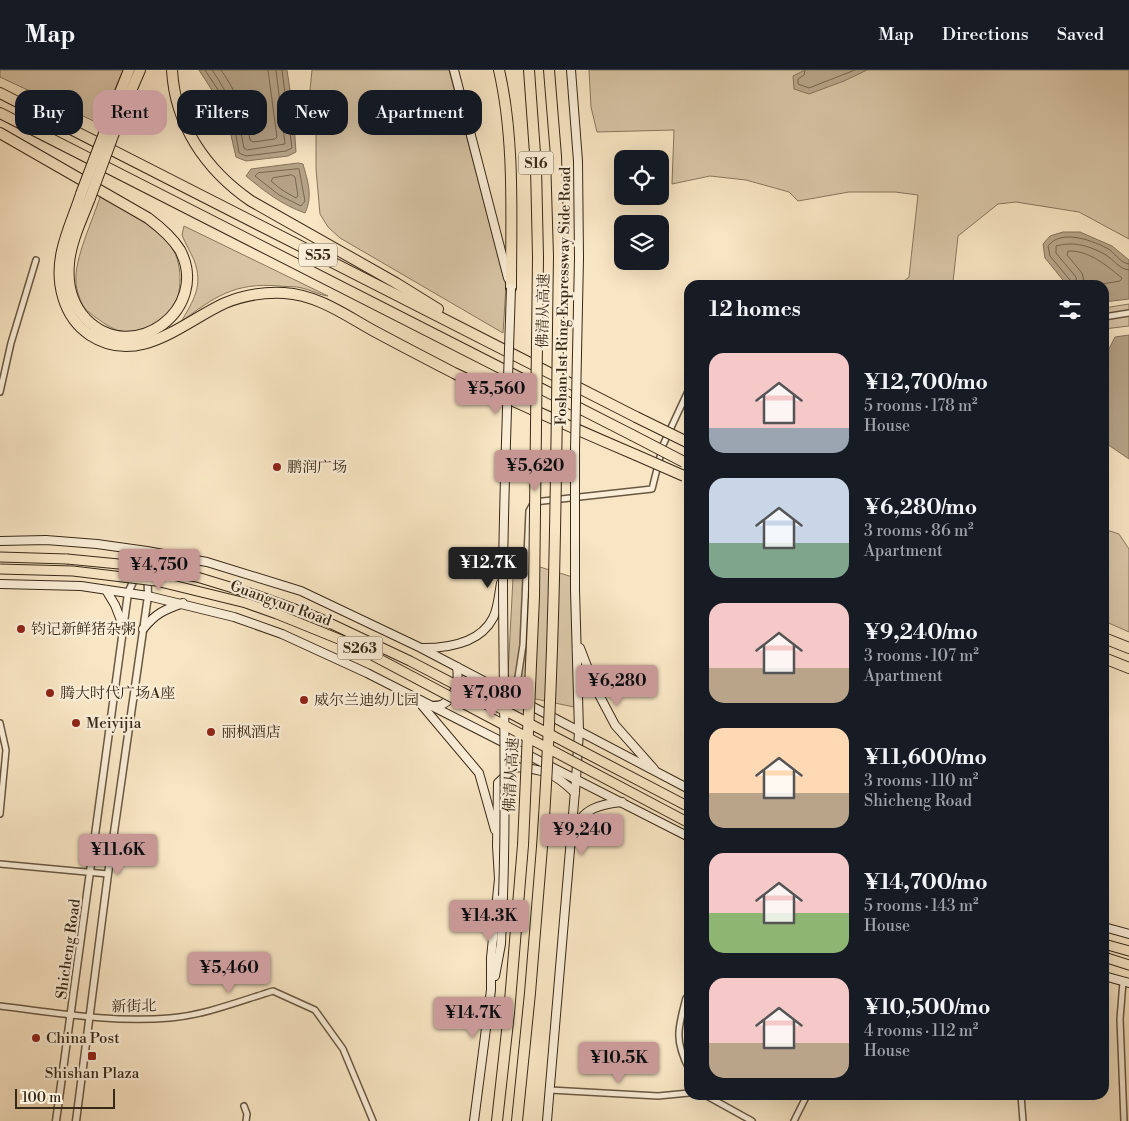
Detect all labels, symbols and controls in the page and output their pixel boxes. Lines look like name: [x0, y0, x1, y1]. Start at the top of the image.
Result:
text: Map: [25, 20, 75, 50]
text: Map: [878, 23, 914, 46]
text: Directions: [942, 23, 1029, 46]
text: Saved: [1057, 23, 1104, 46]
chip: Buy: [15, 90, 83, 135]
chip: Rent: [93, 90, 167, 135]
chip: Filters: [177, 90, 267, 135]
chip: New: [277, 90, 348, 135]
chip: Apartment: [358, 90, 482, 135]
map controls: [614, 150, 669, 270]
button: locate: [614, 150, 669, 205]
road number: S16: [518, 152, 554, 175]
street label: Foshan 1st Ring Expressway Side Road: [552, 166, 575, 426]
button: layers: [614, 215, 669, 270]
road number: S55: [299, 244, 337, 266]
street label: 佛清从高速: [533, 273, 554, 349]
icon: filters: [1056, 296, 1084, 324]
text: 12 homes: [709, 297, 801, 323]
text: ¥12,700/mo: [864, 370, 988, 396]
pin: ¥5,560: [455, 372, 537, 415]
icon: home: [749, 373, 809, 433]
text: ¥5,560: [467, 379, 525, 399]
text: 5 rooms · 178 m²: [864, 396, 978, 416]
text: House: [864, 416, 910, 436]
pin: ¥5,620: [494, 450, 576, 492]
text: ¥5,620: [506, 456, 564, 476]
place label: 鹏润广场: [287, 458, 347, 477]
marker: 鹏润广场: [271, 461, 283, 473]
text: ¥6,280/mo: [864, 495, 977, 521]
icon: home: [749, 498, 809, 558]
text: 3 rooms · 86 m²: [864, 521, 974, 541]
text: Apartment: [864, 541, 943, 561]
pin: ¥12.7K: [447, 546, 529, 589]
pin: ¥4,750: [118, 548, 200, 591]
text: ¥12.7K: [459, 553, 517, 573]
text: ¥4,750: [130, 555, 188, 575]
street label: Guangyun Road: [228, 576, 335, 631]
place label: 钧记新鲜猪杂粥: [31, 620, 136, 639]
text: ¥9,240/mo: [864, 620, 978, 646]
marker: 钧记新鲜猪杂粥: [15, 623, 27, 635]
icon: home: [749, 623, 809, 683]
road number: S263: [338, 636, 382, 660]
text: 3 rooms · 107 m²: [864, 646, 979, 666]
pin: ¥6,280: [576, 664, 658, 707]
text: Apartment: [864, 666, 943, 686]
text: ¥6,280: [587, 671, 647, 691]
pin: ¥7,080: [451, 676, 533, 719]
text: ¥7,080: [462, 683, 522, 703]
place label: 腾大时代广场A座: [60, 684, 175, 703]
marker: 腾大时代广场A座: [44, 687, 56, 699]
place label: 威尔兰迪幼儿园: [314, 691, 419, 710]
marker: 威尔兰迪幼儿园: [298, 694, 310, 706]
place label: Meiyijia: [86, 714, 142, 733]
marker: Meiyijia: [70, 717, 82, 729]
place label: 丽枫酒店: [221, 723, 281, 742]
marker: 丽枫酒店: [205, 726, 217, 738]
street label: 佛清从高速: [500, 737, 523, 813]
text: ¥11,600/mo: [864, 745, 987, 771]
icon: home: [749, 748, 809, 808]
text: 3 rooms · 110 m²: [864, 771, 978, 791]
text: Shicheng Road: [864, 791, 972, 811]
pin: ¥9,240: [541, 814, 623, 856]
text: ¥9,240: [552, 820, 612, 840]
pin: ¥11.6K: [77, 834, 159, 876]
text: ¥11.6K: [90, 840, 146, 860]
text: ¥14,700/mo: [864, 870, 988, 896]
icon: home: [749, 873, 809, 933]
text: 5 rooms · 143 m²: [864, 896, 979, 916]
street label: Shicheng Road: [52, 897, 85, 1000]
pin: ¥14.3K: [448, 900, 530, 942]
text: ¥14.3K: [461, 906, 517, 926]
text: House: [864, 916, 910, 936]
pin: ¥5,460: [188, 952, 270, 994]
text: ¥5,460: [199, 958, 259, 978]
text: ¥10,500/mo: [864, 995, 990, 1021]
pin: ¥14.7K: [432, 996, 514, 1039]
street label: 新街北: [111, 997, 157, 1016]
icon: home: [749, 998, 809, 1058]
text: ¥14.7K: [445, 1003, 501, 1023]
text: 4 rooms · 112 m²: [864, 1021, 978, 1041]
place label: China Post: [46, 1029, 120, 1048]
marker: China Post: [30, 1032, 42, 1044]
text: House: [864, 1041, 910, 1061]
pin: ¥10.5K: [578, 1042, 660, 1084]
text: ¥10.5K: [590, 1048, 648, 1068]
marker: Shishan Plaza: [86, 1050, 98, 1062]
place label: Shishan Plaza: [45, 1064, 140, 1083]
scale bar: [15, 1086, 115, 1109]
text: 100 m: [22, 1089, 61, 1107]

